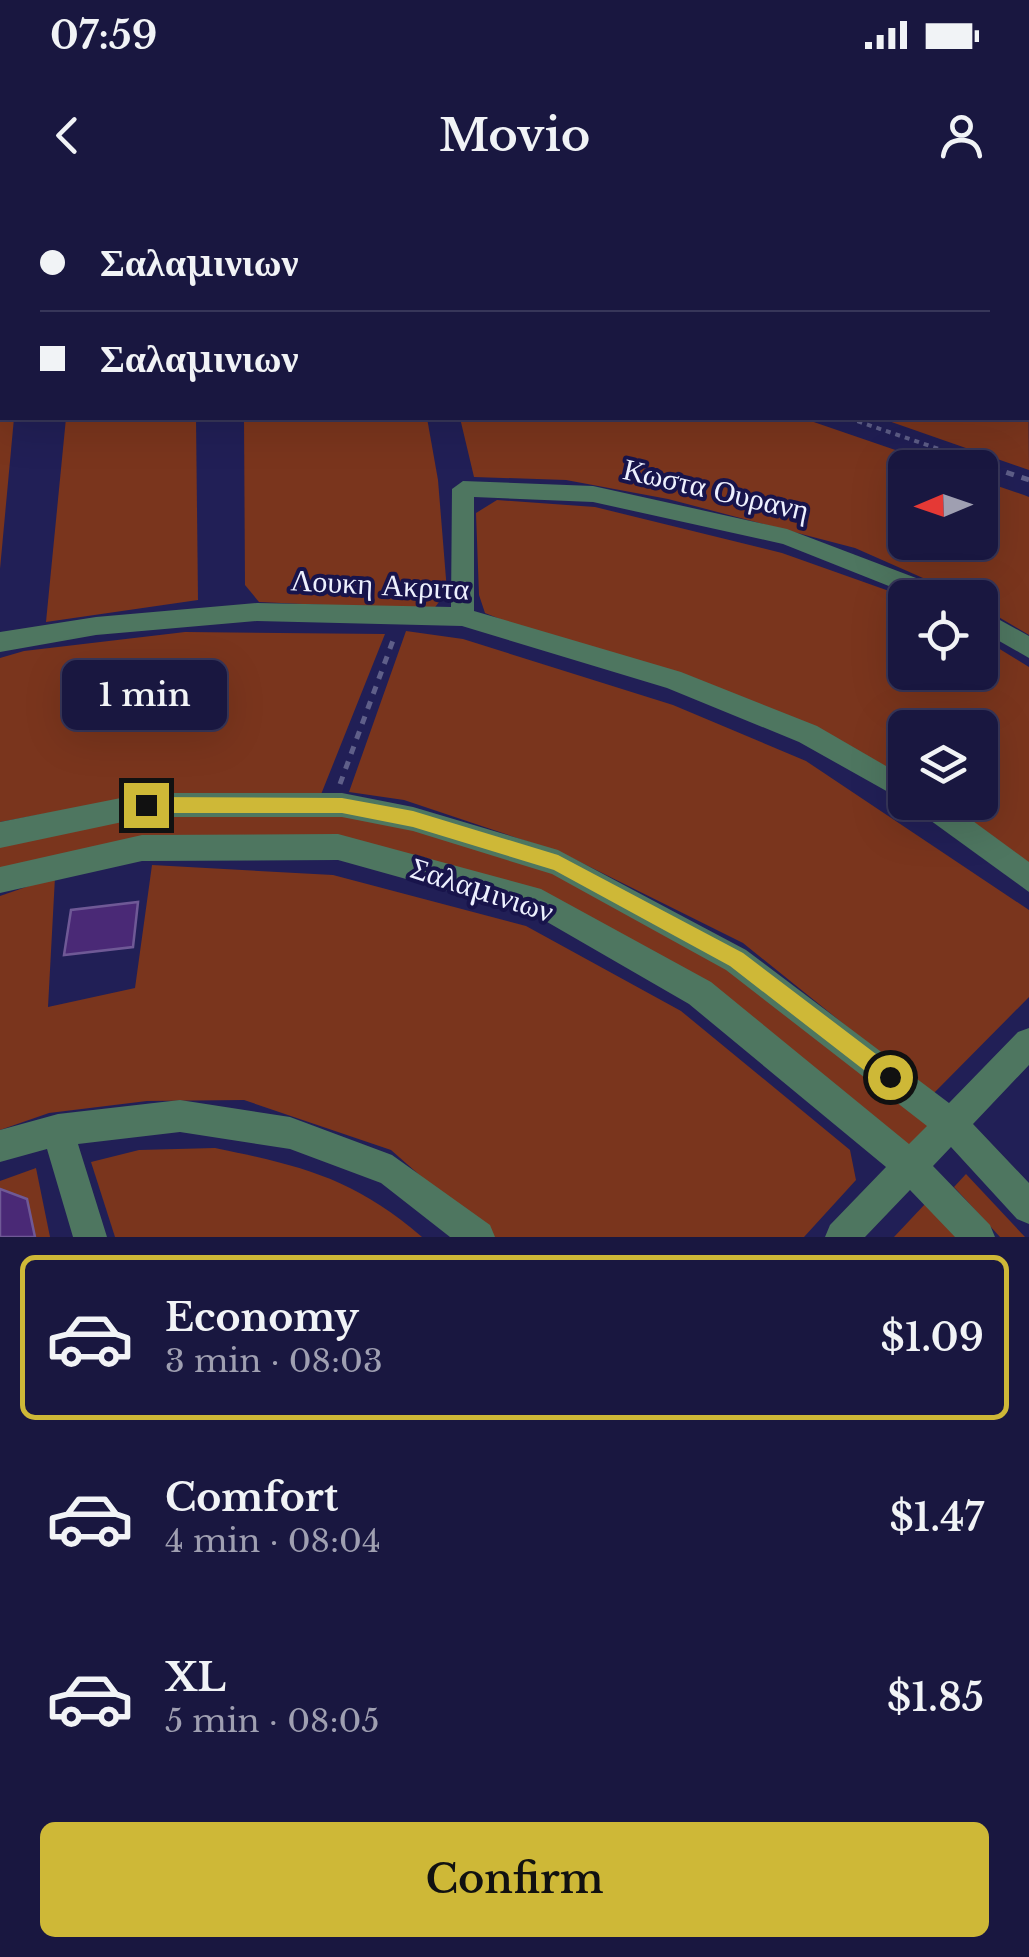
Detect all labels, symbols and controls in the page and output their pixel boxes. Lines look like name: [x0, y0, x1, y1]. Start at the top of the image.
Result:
text: 07:59: [50, 12, 157, 59]
text: Movio: [439, 107, 590, 163]
icon: back: [40, 108, 95, 163]
icon: person: [934, 108, 989, 163]
text: Σαλαμινιων: [100, 239, 299, 286]
text: Σαλαμινιων: [100, 335, 299, 382]
street label: Κωστα Ουρανη: [620, 450, 813, 529]
north arrow: [888, 450, 998, 560]
map controls: [888, 450, 998, 820]
street label: Λουκη Ακριτα: [290, 561, 470, 608]
button: locate: [888, 580, 998, 690]
callout: 1 min: [64, 660, 228, 730]
text: 1 min: [98, 675, 191, 715]
button: layers: [888, 710, 998, 820]
route end: [124, 783, 169, 828]
street label: Σαλαμινιων: [406, 849, 558, 930]
route start: [868, 1055, 913, 1100]
icon: car: [45, 1293, 135, 1383]
text: Economy: [165, 1294, 359, 1341]
text: $1.09: [880, 1314, 984, 1361]
text: 3 min · 08:03: [165, 1341, 383, 1381]
icon: car: [45, 1473, 135, 1563]
text: Comfort: [165, 1474, 338, 1521]
text: $1.47: [889, 1494, 984, 1541]
text: 4 min · 08:04: [165, 1521, 381, 1561]
icon: car: [45, 1653, 135, 1743]
text: XL: [165, 1654, 226, 1701]
text: $1.85: [887, 1674, 984, 1721]
text: 5 min · 08:05: [165, 1701, 380, 1741]
button: Confirm: [40, 1822, 989, 1937]

